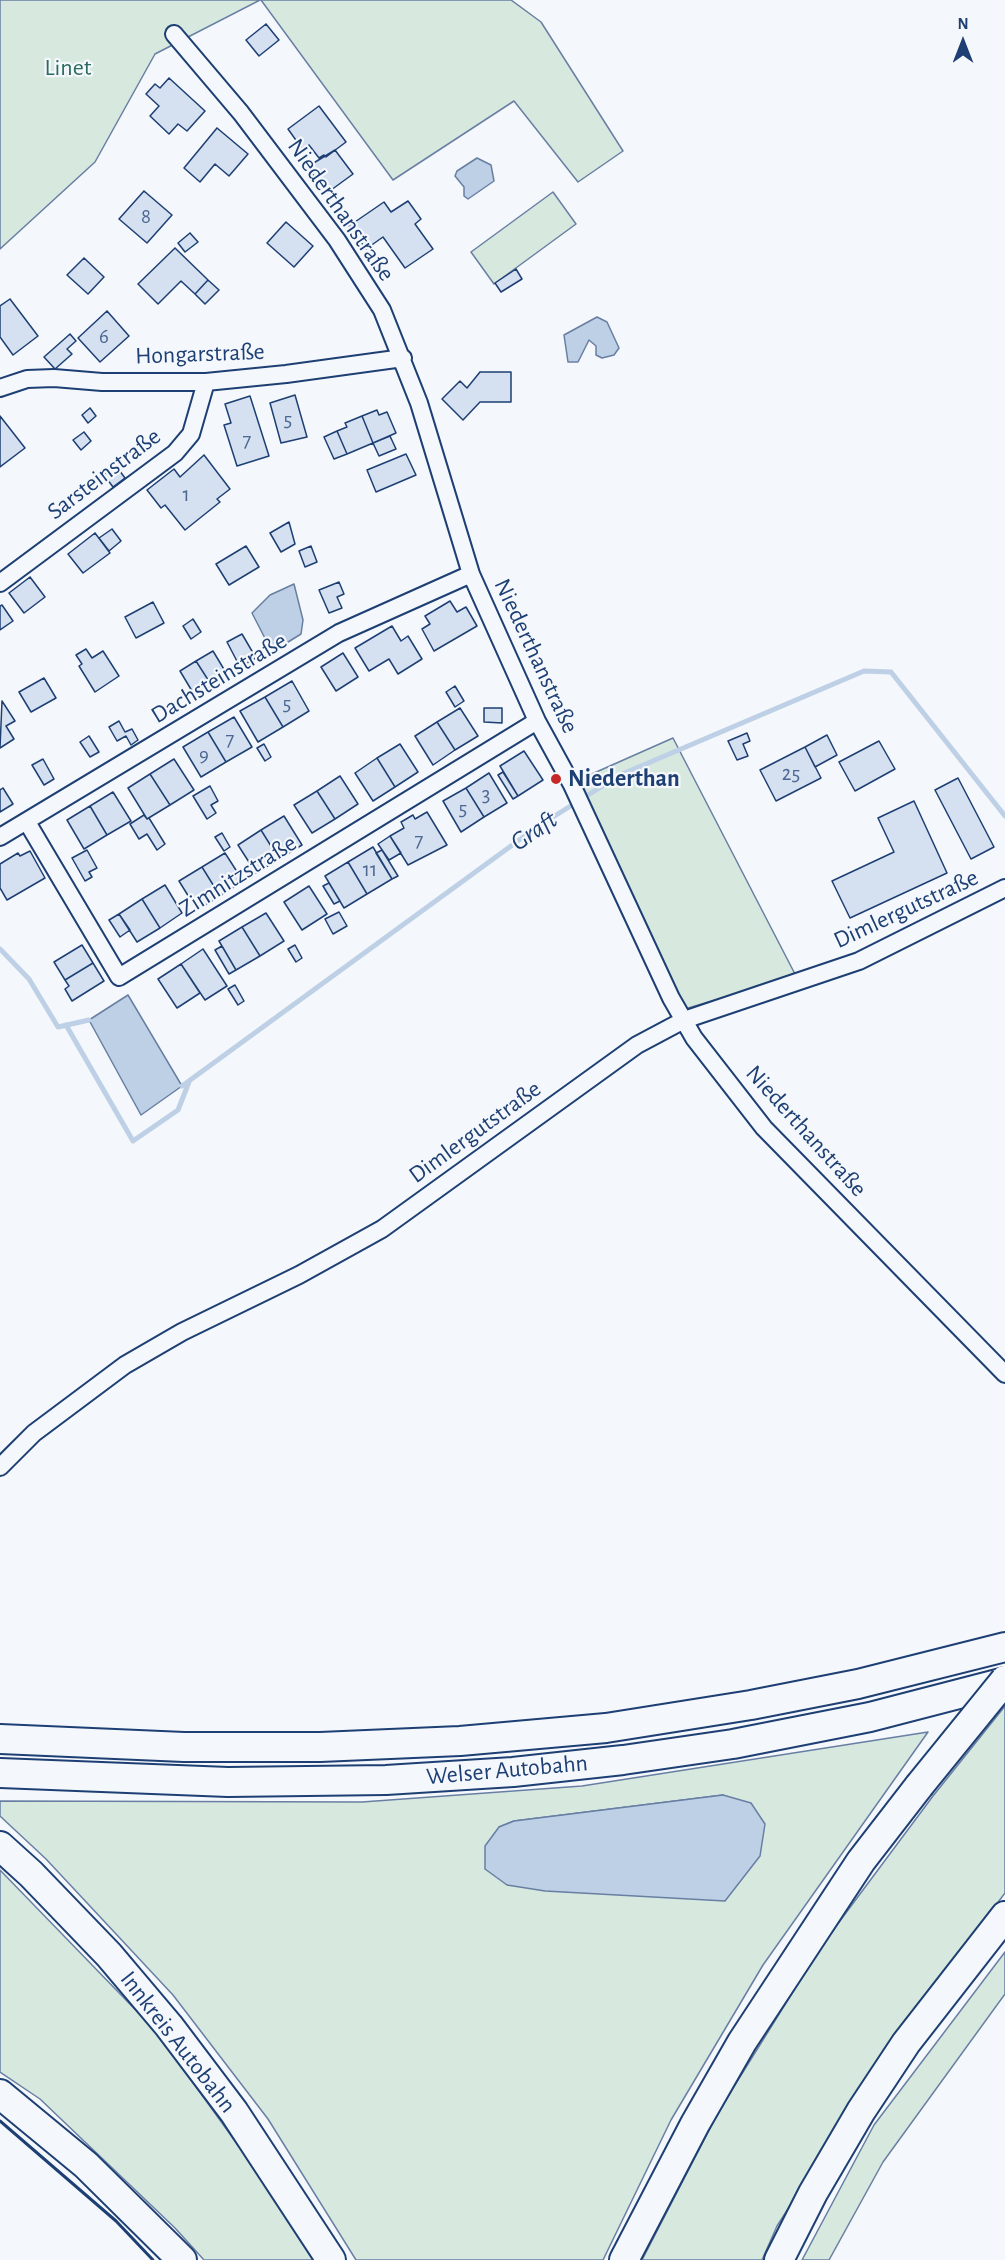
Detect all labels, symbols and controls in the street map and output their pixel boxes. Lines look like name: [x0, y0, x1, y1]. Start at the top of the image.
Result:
north arrow: [933, 12, 993, 72]
text: N: [957, 16, 969, 32]
park label: Linet: [45, 54, 91, 82]
street label: Niederthanstraße: [281, 133, 401, 287]
house number: 8: [141, 204, 151, 230]
house number: 6: [99, 324, 109, 350]
street label: Hongarstraße: [135, 337, 265, 371]
house number: 5: [284, 407, 292, 433]
street label: Sarsteinstraße: [42, 422, 166, 526]
house number: 7: [243, 428, 251, 454]
house number: 1: [182, 482, 190, 508]
street label: Niederthanstraße: [488, 574, 584, 738]
street label: Dachsteinstraße: [146, 626, 292, 730]
house number: 5: [283, 691, 291, 717]
house number: 7: [226, 727, 234, 753]
house number: 9: [199, 742, 209, 768]
house number: 25: [782, 761, 800, 787]
place label: Niederthan: [568, 765, 680, 793]
marker: Niederthan: [549, 772, 563, 786]
house number: 3: [482, 782, 490, 808]
house number: 5: [459, 796, 467, 822]
water label: Graft: [505, 804, 563, 858]
house number: 7: [415, 828, 423, 854]
street label: Zimnitzstraße: [174, 829, 302, 923]
house number: 11: [363, 857, 377, 883]
street label: Dimlergutstraße: [829, 863, 983, 955]
street label: Niederthanstraße: [739, 1059, 873, 1203]
street label: Dimlergutstraße: [403, 1074, 547, 1190]
street label: Welser Autobahn: [425, 1749, 589, 1791]
street label: Innkreis Autobahn: [114, 1965, 242, 2119]

